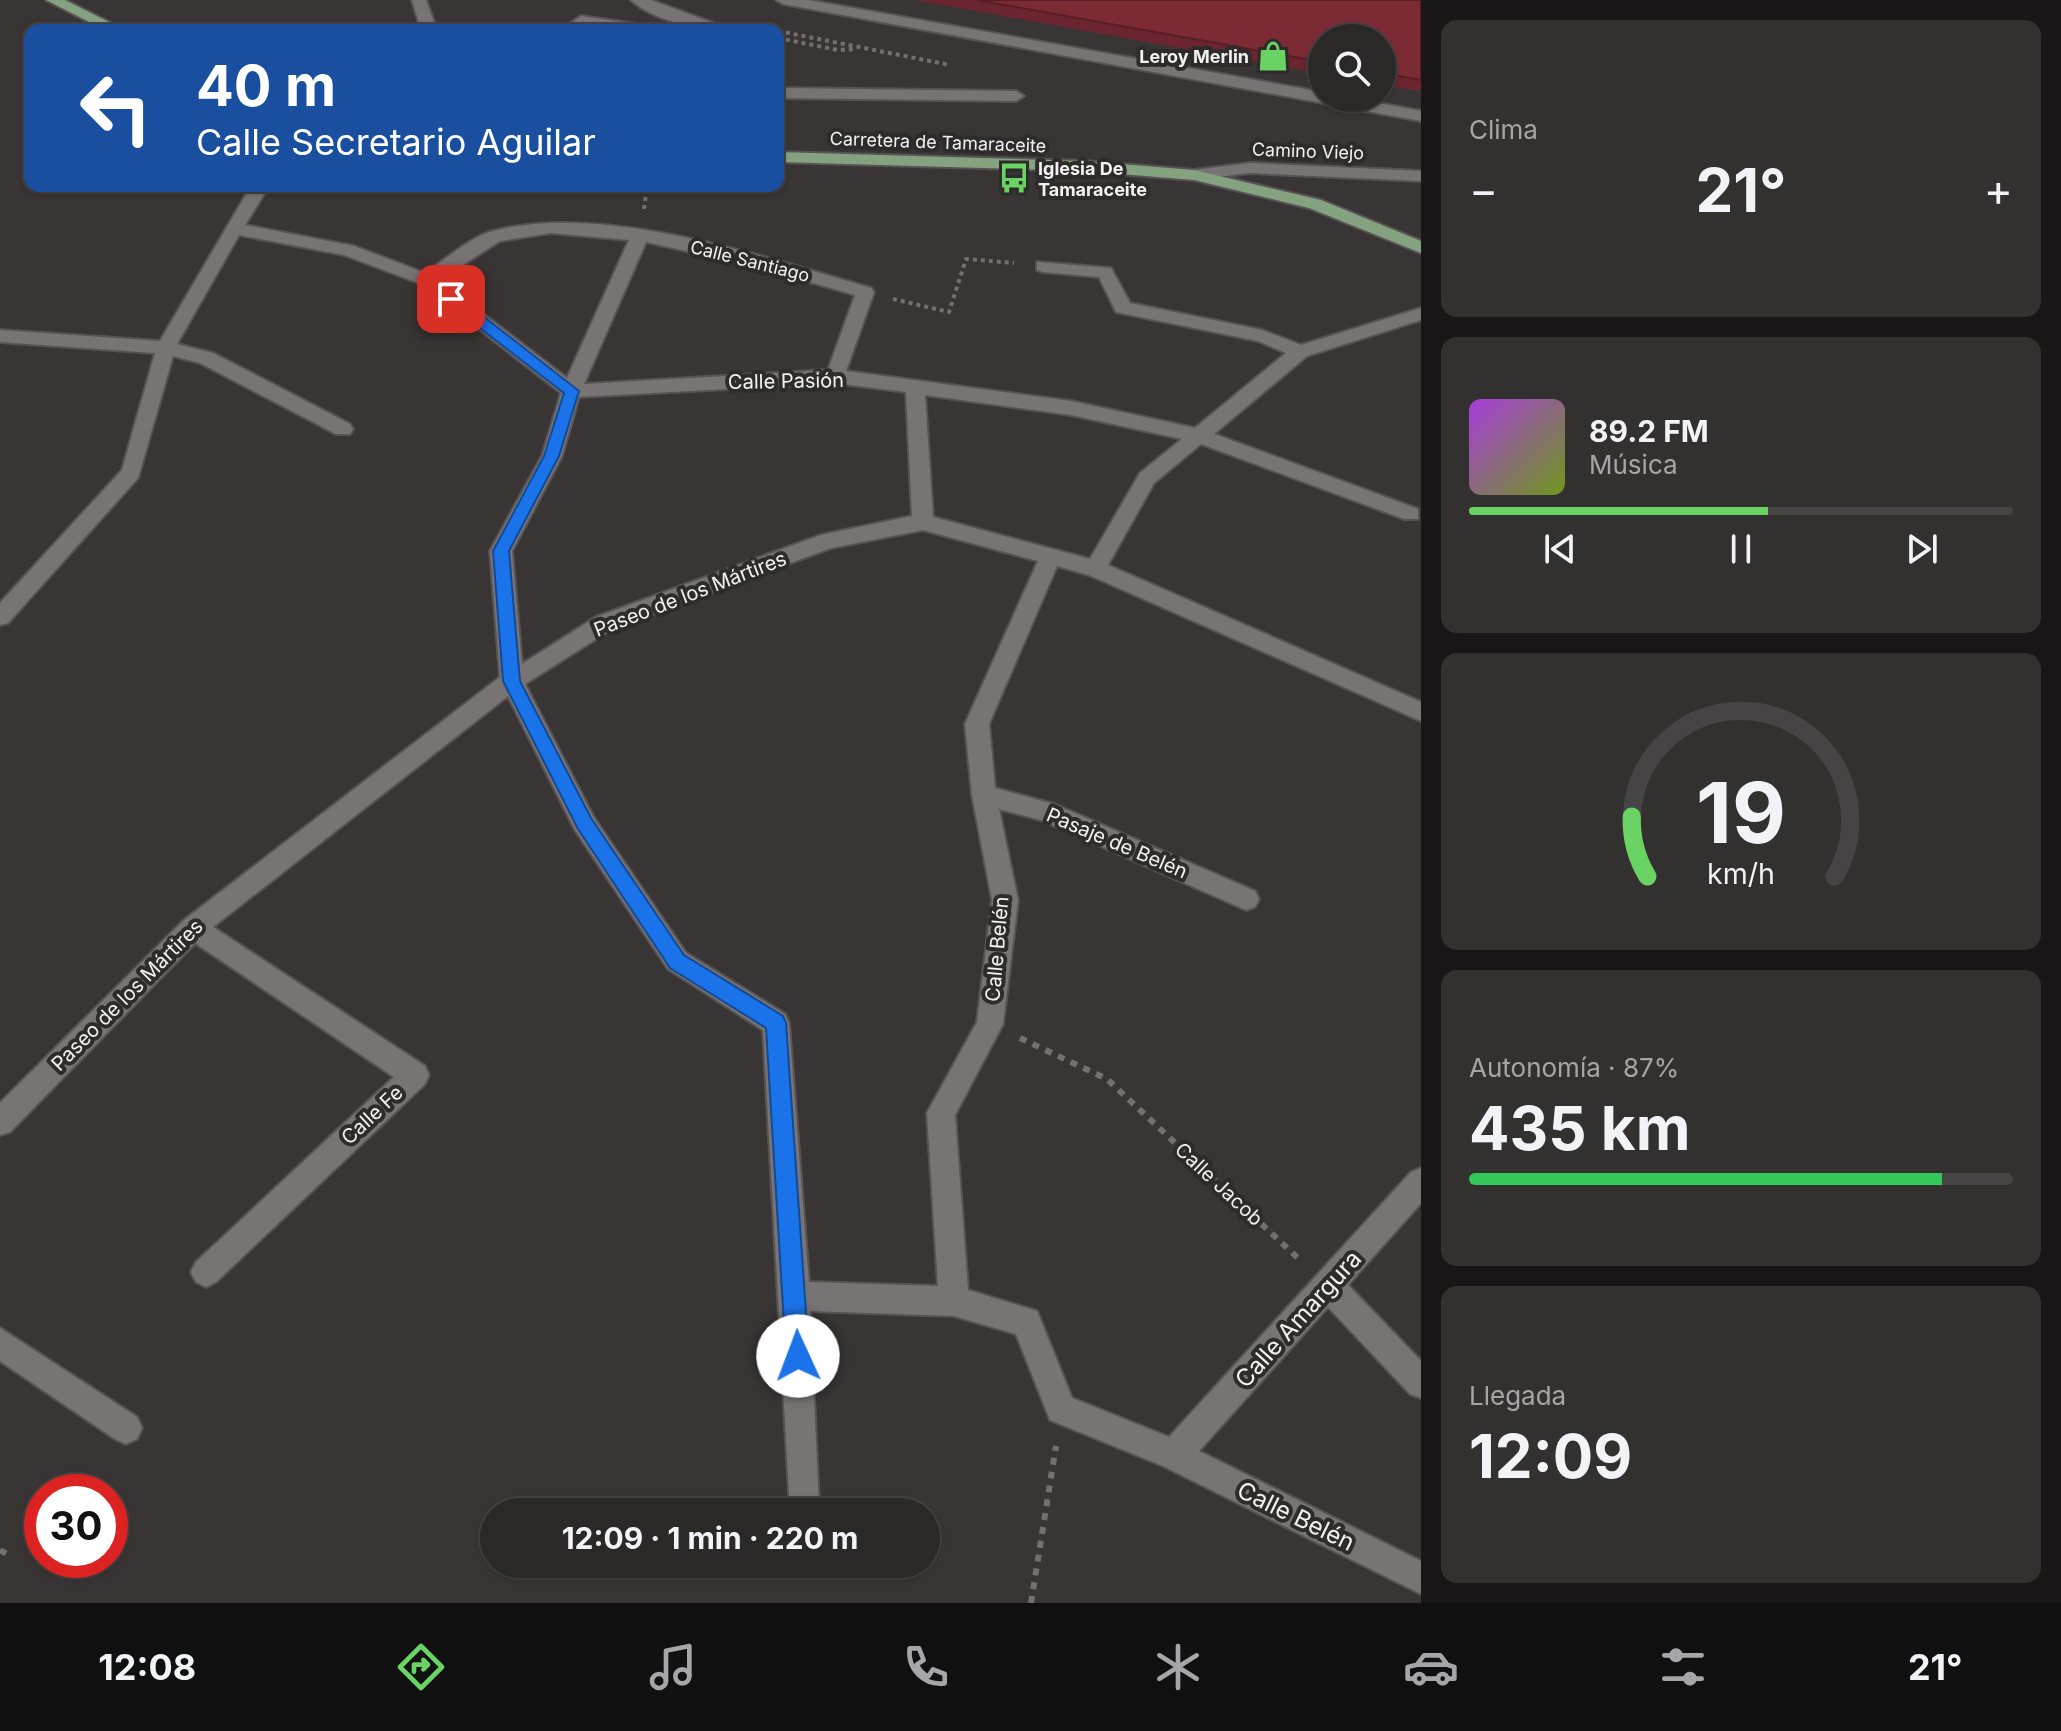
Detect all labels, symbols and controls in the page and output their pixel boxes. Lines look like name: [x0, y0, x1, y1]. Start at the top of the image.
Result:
map controls: [1308, 24, 1396, 112]
button: search: [1308, 24, 1396, 112]
shop icon: Leroy Merlin: [1256, 39, 1290, 73]
place label: Leroy Merlin: [1139, 46, 1249, 67]
text: 40 m: [196, 52, 336, 120]
icon: left: [64, 56, 168, 160]
text: Clima: [1469, 114, 1538, 145]
text: Calle Secretario Aguilar: [196, 120, 596, 164]
street label: Carretera de Tamaraceite: [829, 128, 1047, 156]
street label: Camino Viejo: [1252, 139, 1364, 163]
text: 21°: [1695, 154, 1787, 226]
place label: Iglesia De Tamaraceite: [1038, 158, 1147, 200]
bus stop icon: Iglesia De Tamaraceite: [997, 161, 1031, 195]
text: −: [1469, 163, 1498, 217]
text: +: [1984, 163, 2013, 217]
street label: Calle Santiago: [688, 236, 812, 286]
pin: [417, 265, 485, 333]
icon: arrive: [429, 277, 473, 321]
street label: Calle Pasión: [728, 368, 844, 394]
text: 89.2 FM: [1589, 413, 1709, 449]
text: Música: [1589, 449, 1678, 480]
icon: previous: [1538, 527, 1582, 571]
icon: pause: [1719, 527, 1763, 571]
icon: next: [1900, 527, 1944, 571]
street label: Paseo de los Mártires: [590, 546, 790, 642]
text: 19: [1696, 762, 1786, 863]
street label: Pasaje de Belén: [1043, 803, 1191, 883]
text: km/h: [1707, 857, 1775, 892]
street label: Calle Belén: [980, 895, 1014, 1003]
street label: Paseo de los Mártires: [46, 914, 208, 1076]
text: Autonomía · 87%: [1469, 1052, 1679, 1083]
street label: Calle Fe: [336, 1080, 408, 1150]
text: 435 km: [1469, 1092, 1690, 1164]
street label: Calle Jacob: [1170, 1137, 1268, 1231]
street label: Calle Amargura: [1229, 1244, 1367, 1394]
position arrow: [756, 1314, 840, 1398]
text: Llegada: [1469, 1380, 1566, 1411]
text: 12:09: [1469, 1420, 1632, 1492]
speed limit sign: 30: [24, 1474, 128, 1578]
street label: Calle Belén: [1233, 1475, 1359, 1557]
text: 12:09 · 1 min · 220 m: [562, 1520, 858, 1556]
icon: directions: [393, 1639, 449, 1695]
icon: music: [645, 1639, 701, 1695]
icon: phone: [898, 1639, 954, 1695]
icon: climate: [1150, 1639, 1206, 1695]
icon: car: [1403, 1639, 1459, 1695]
icon: filters: [1655, 1639, 1711, 1695]
text: 12:08: [98, 1645, 196, 1689]
text: 21°: [1908, 1645, 1963, 1689]

